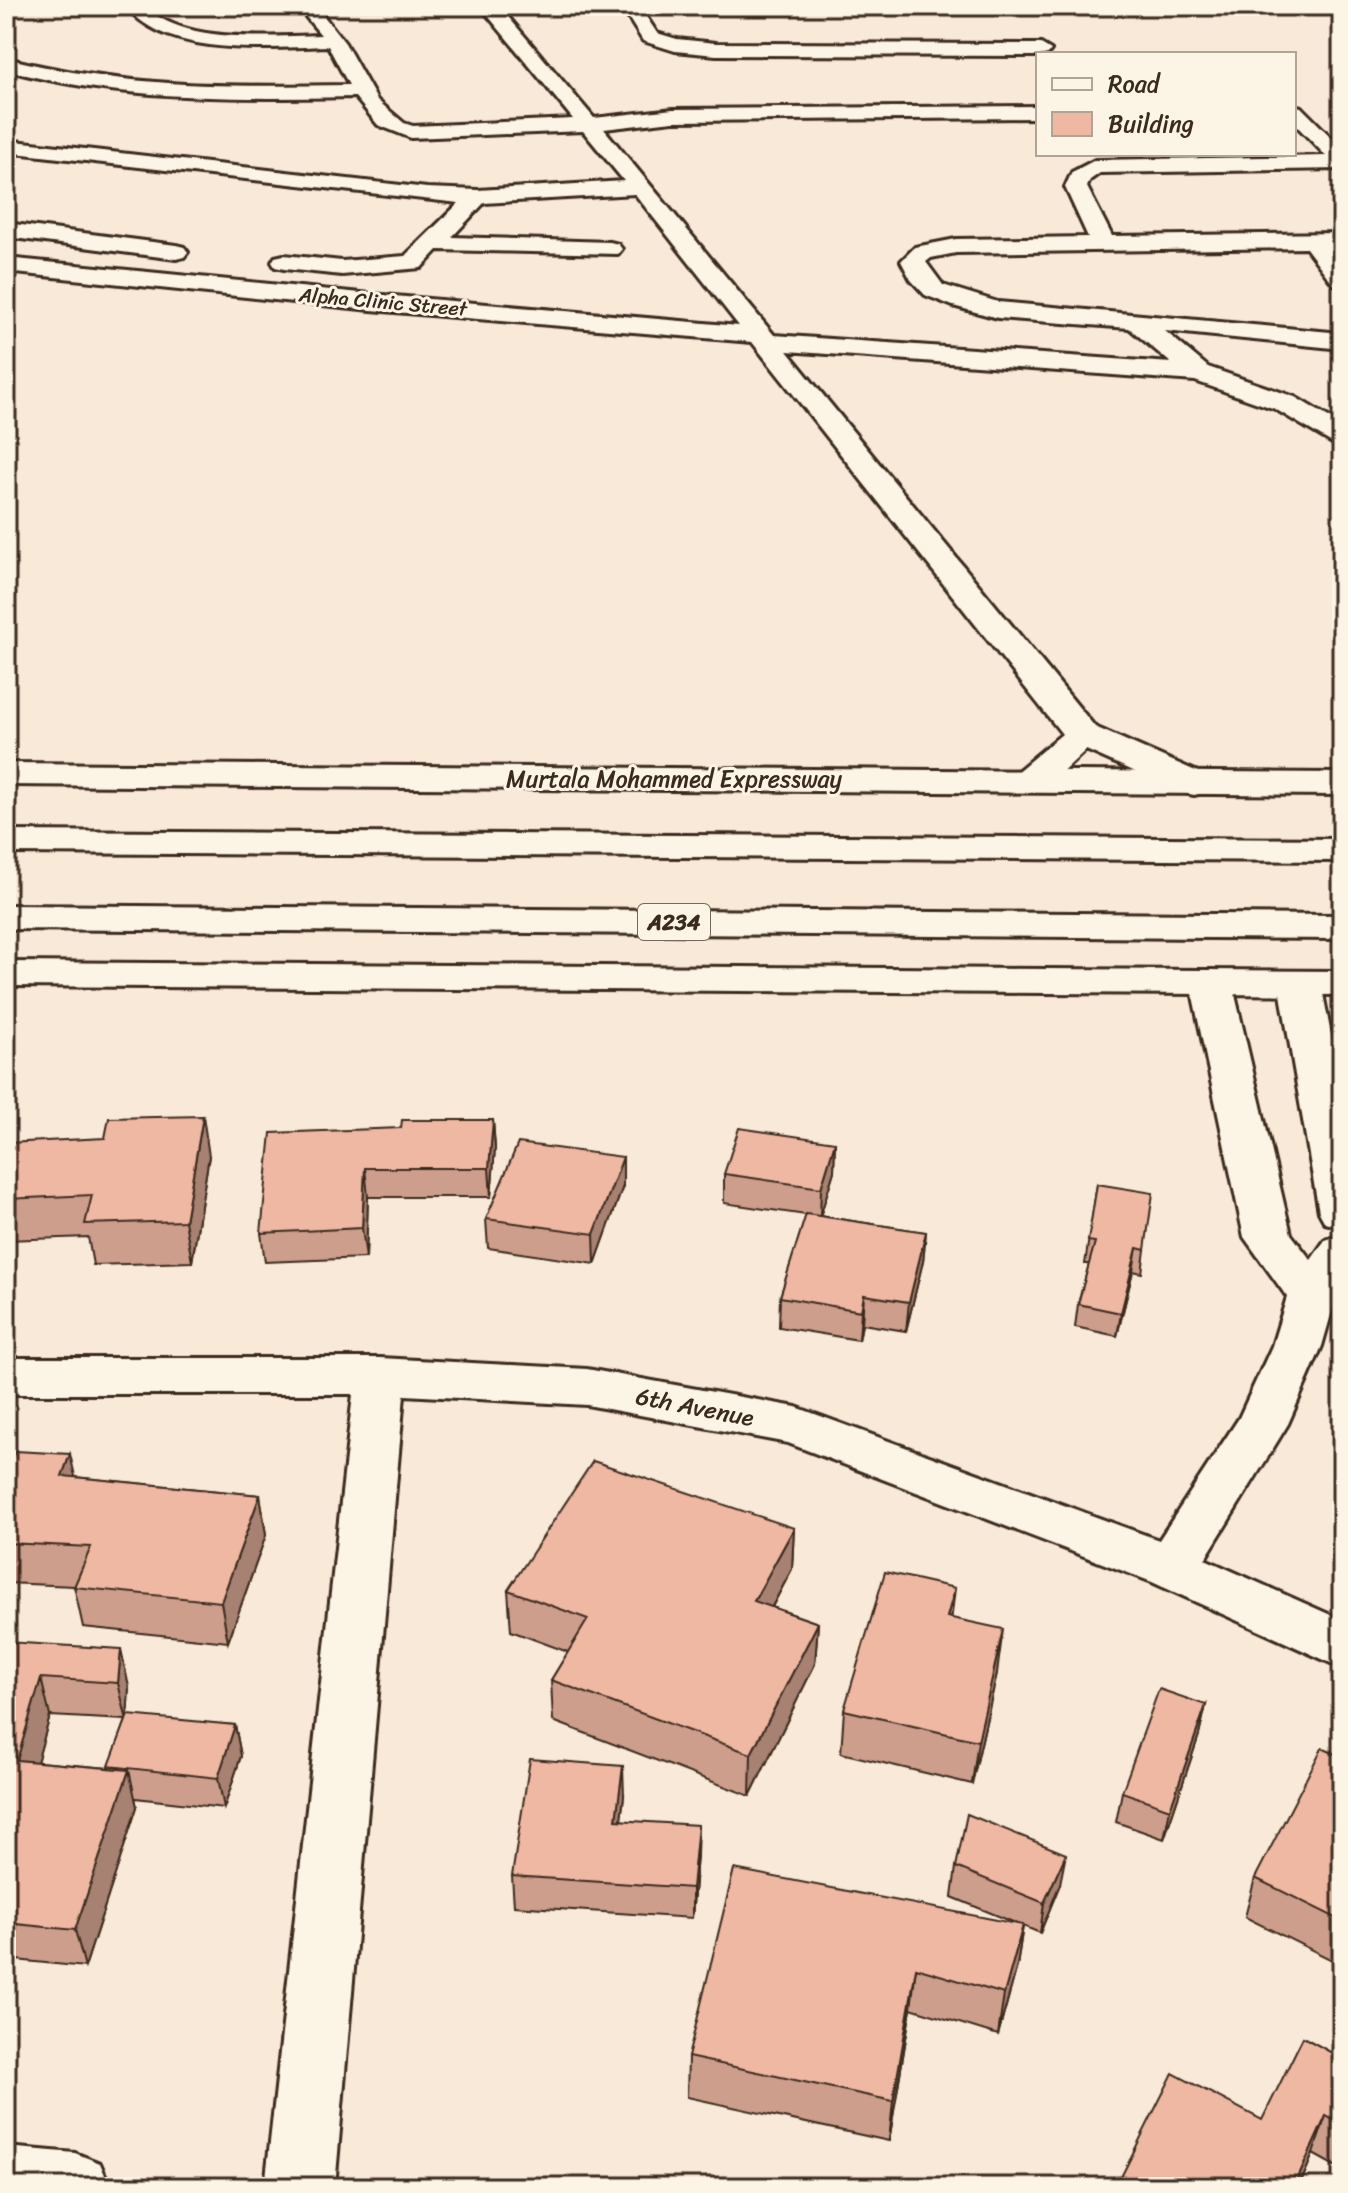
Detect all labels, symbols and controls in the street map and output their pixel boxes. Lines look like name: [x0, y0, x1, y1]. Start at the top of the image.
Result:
legend: [1036, 52, 1296, 156]
text: Road: [1108, 63, 1162, 105]
text: Building: [1108, 103, 1194, 145]
street label: Alpha Clinic Street: [297, 277, 469, 327]
street label: Murtala Mohammed Expressway: [506, 758, 843, 800]
road number: A234: [638, 904, 710, 940]
street label: 6th Avenue: [632, 1375, 758, 1439]

